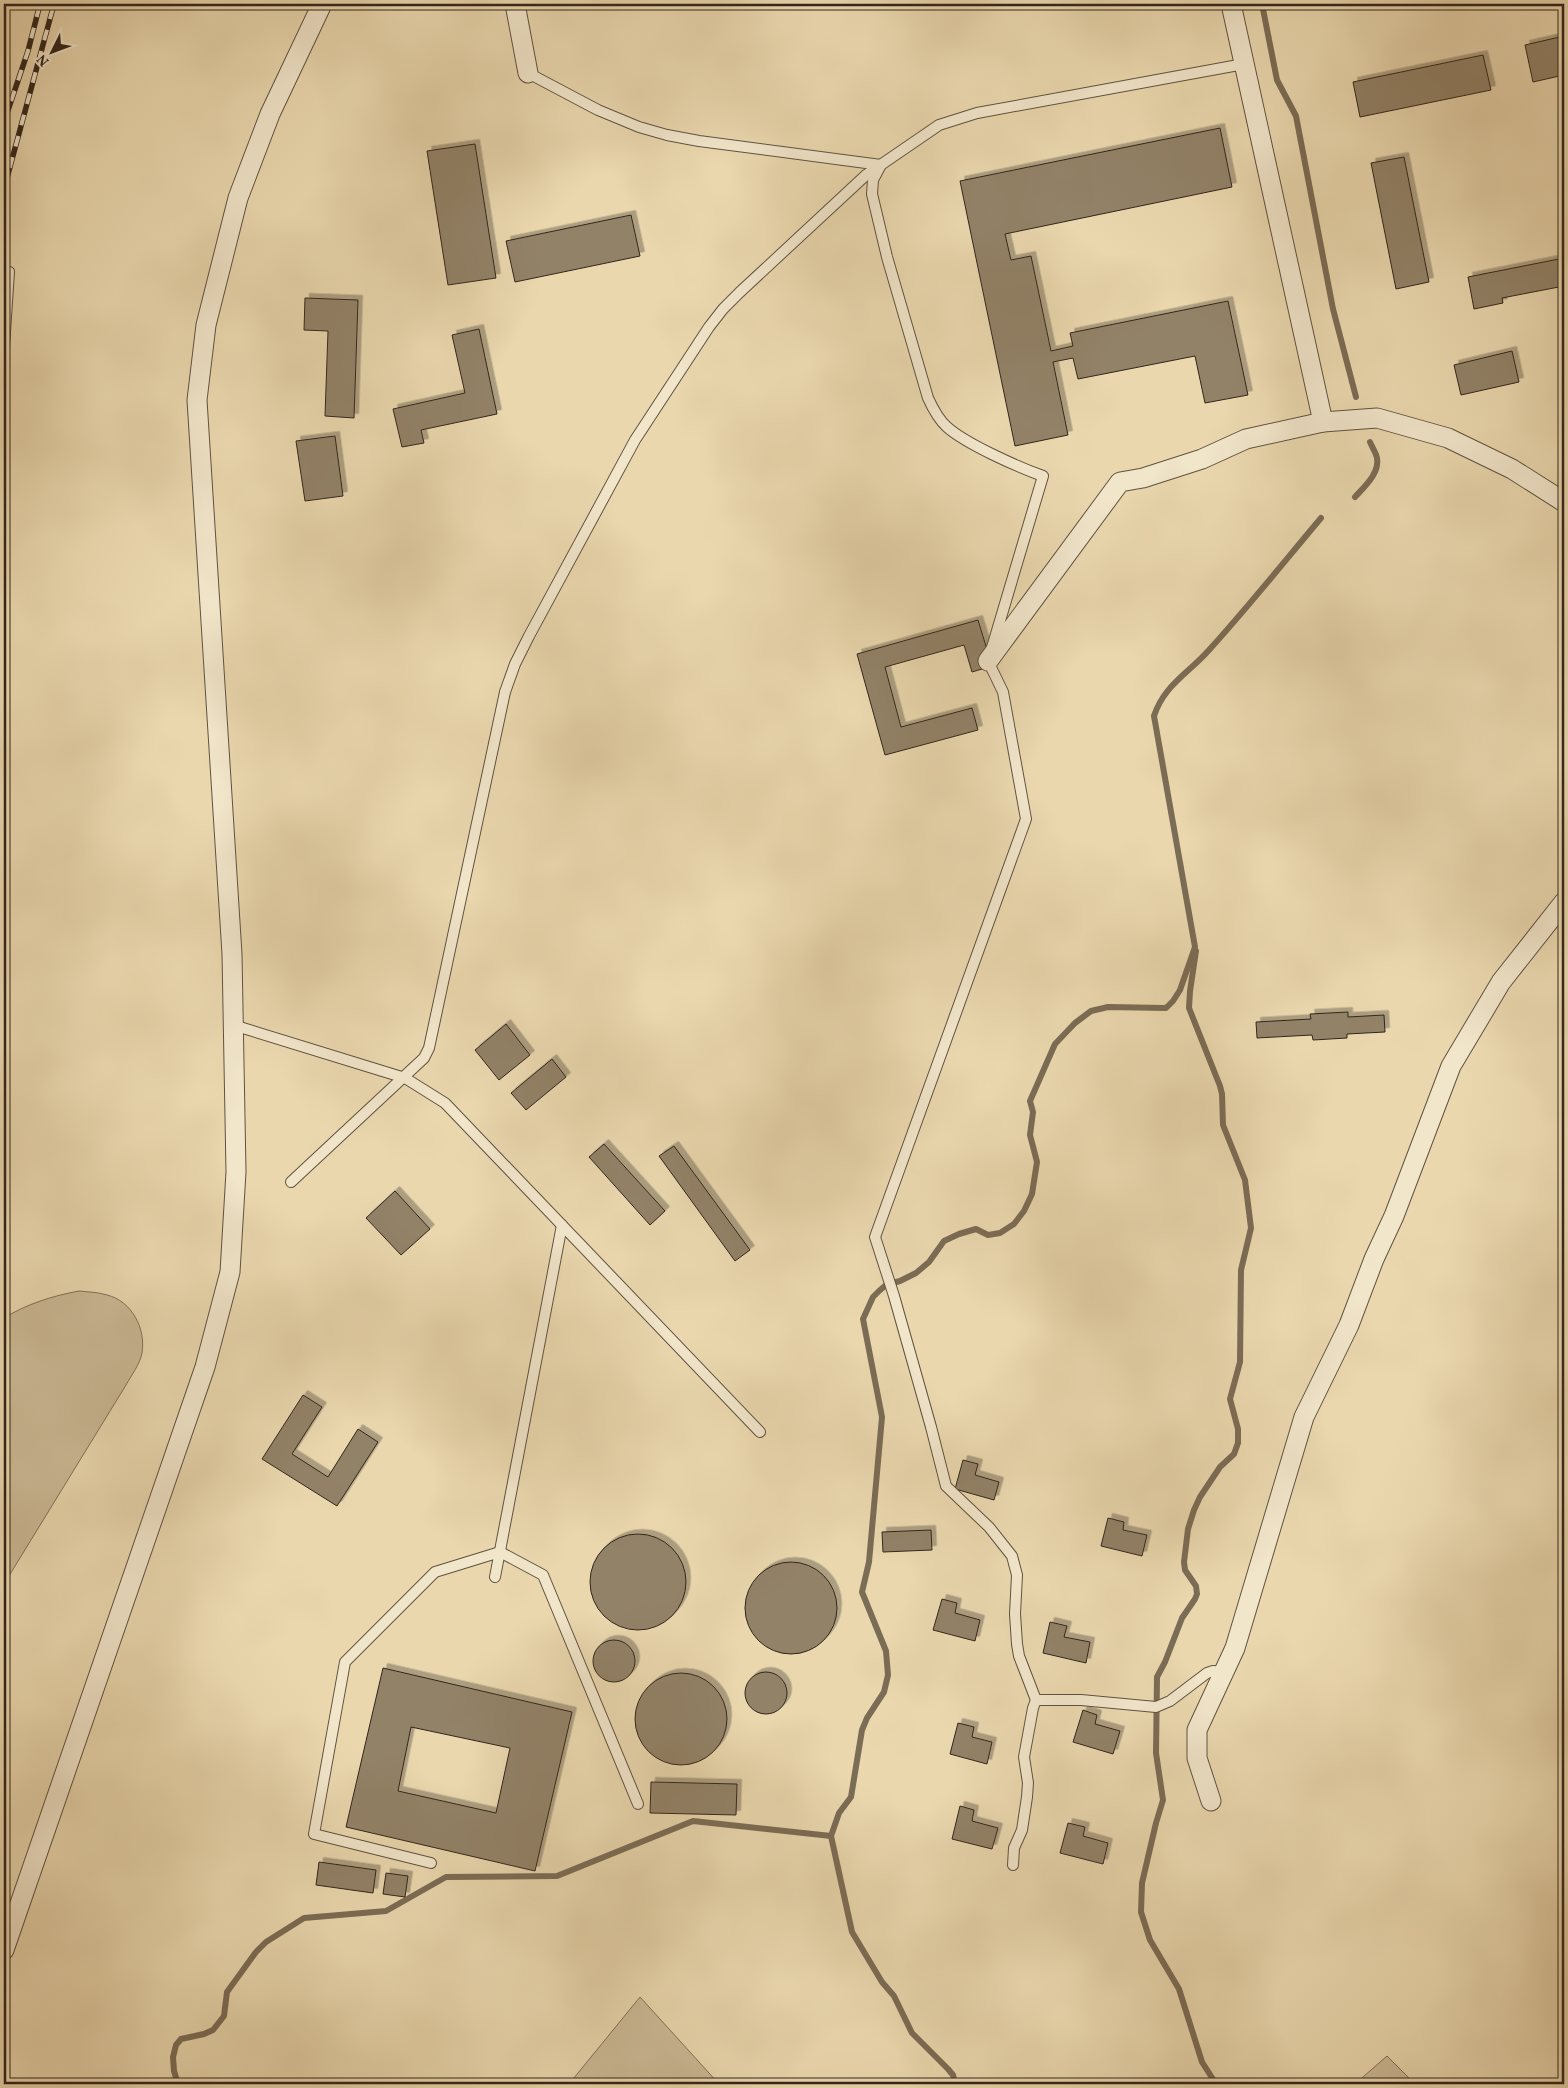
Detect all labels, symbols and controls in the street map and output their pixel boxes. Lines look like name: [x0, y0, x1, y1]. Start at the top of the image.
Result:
north arrow: [28, 28, 78, 78]
text: N: [33, 50, 54, 70]

